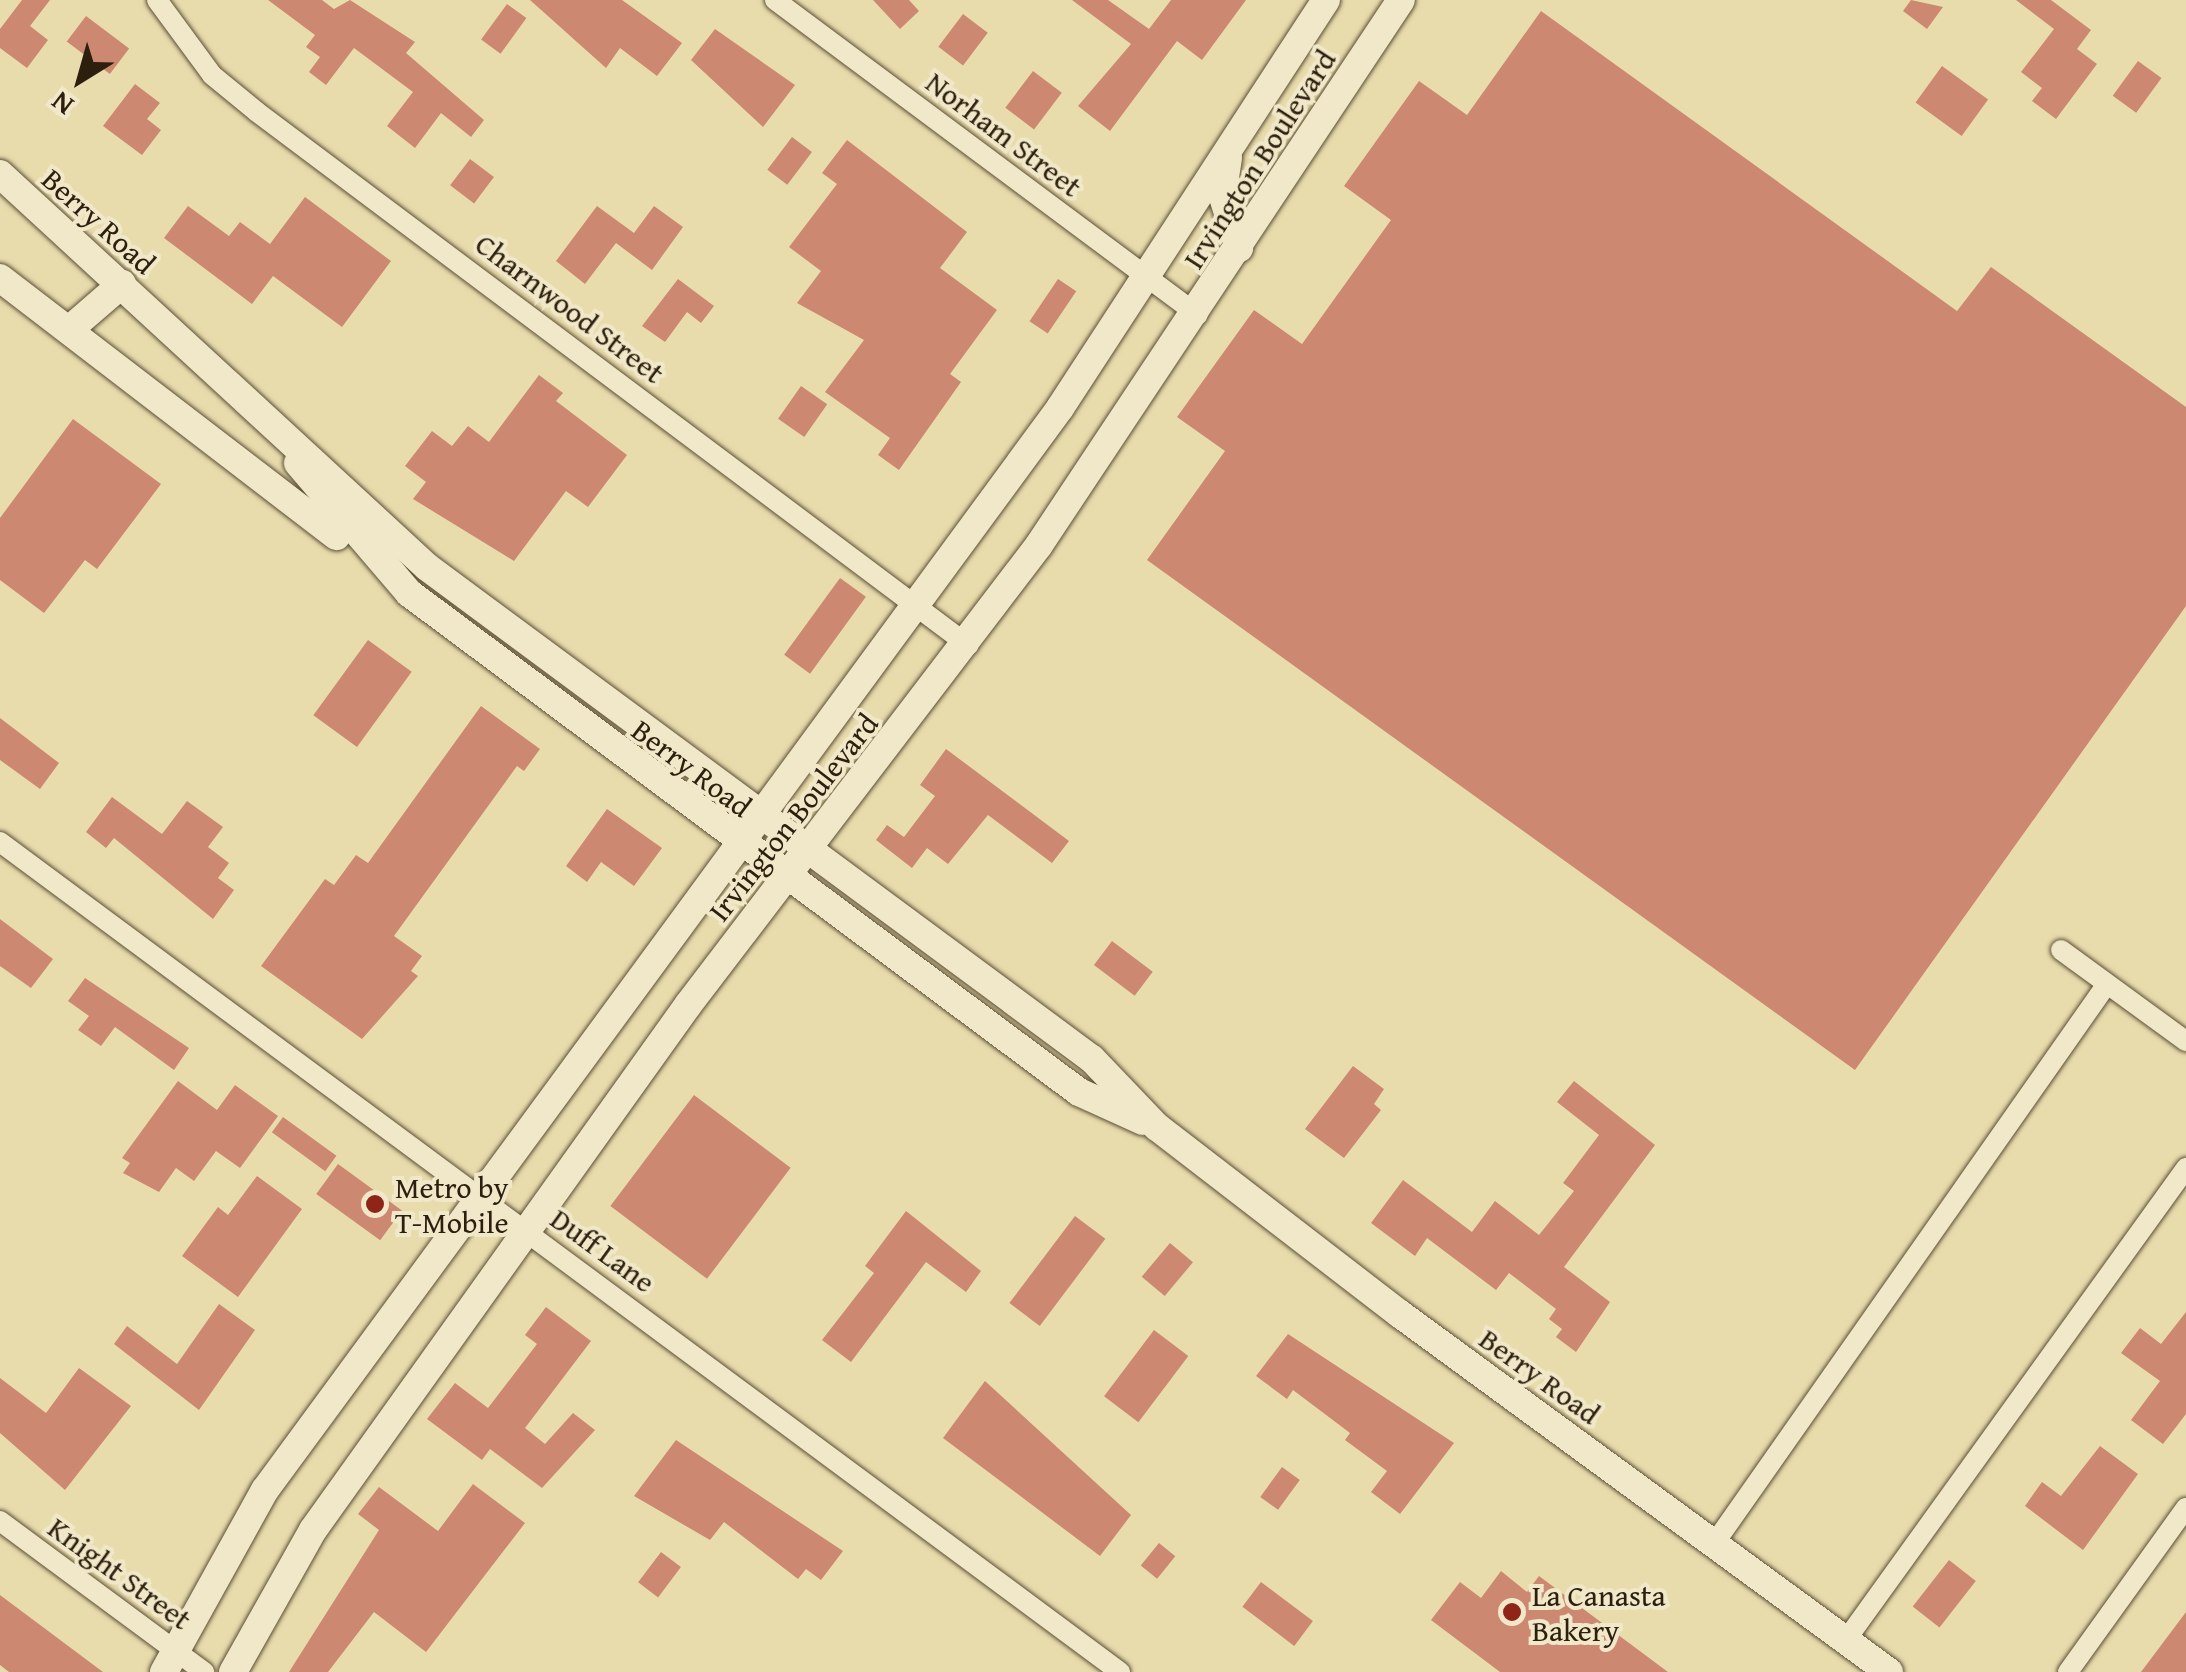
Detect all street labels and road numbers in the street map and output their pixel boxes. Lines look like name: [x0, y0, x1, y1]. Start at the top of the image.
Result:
street label: Irvington Boulevard: [1175, 43, 1343, 275]
street label: Norham Street: [919, 64, 1089, 204]
street label: Berry Road: [35, 161, 163, 281]
street label: Charnwood Street: [469, 225, 671, 391]
street label: Irvington Boulevard: [701, 706, 885, 928]
street label: Berry Road: [625, 711, 759, 825]
street label: Duff Lane: [544, 1200, 662, 1300]
street label: Berry Road: [1473, 1320, 1607, 1432]
street label: Knight Street: [42, 1509, 198, 1637]

